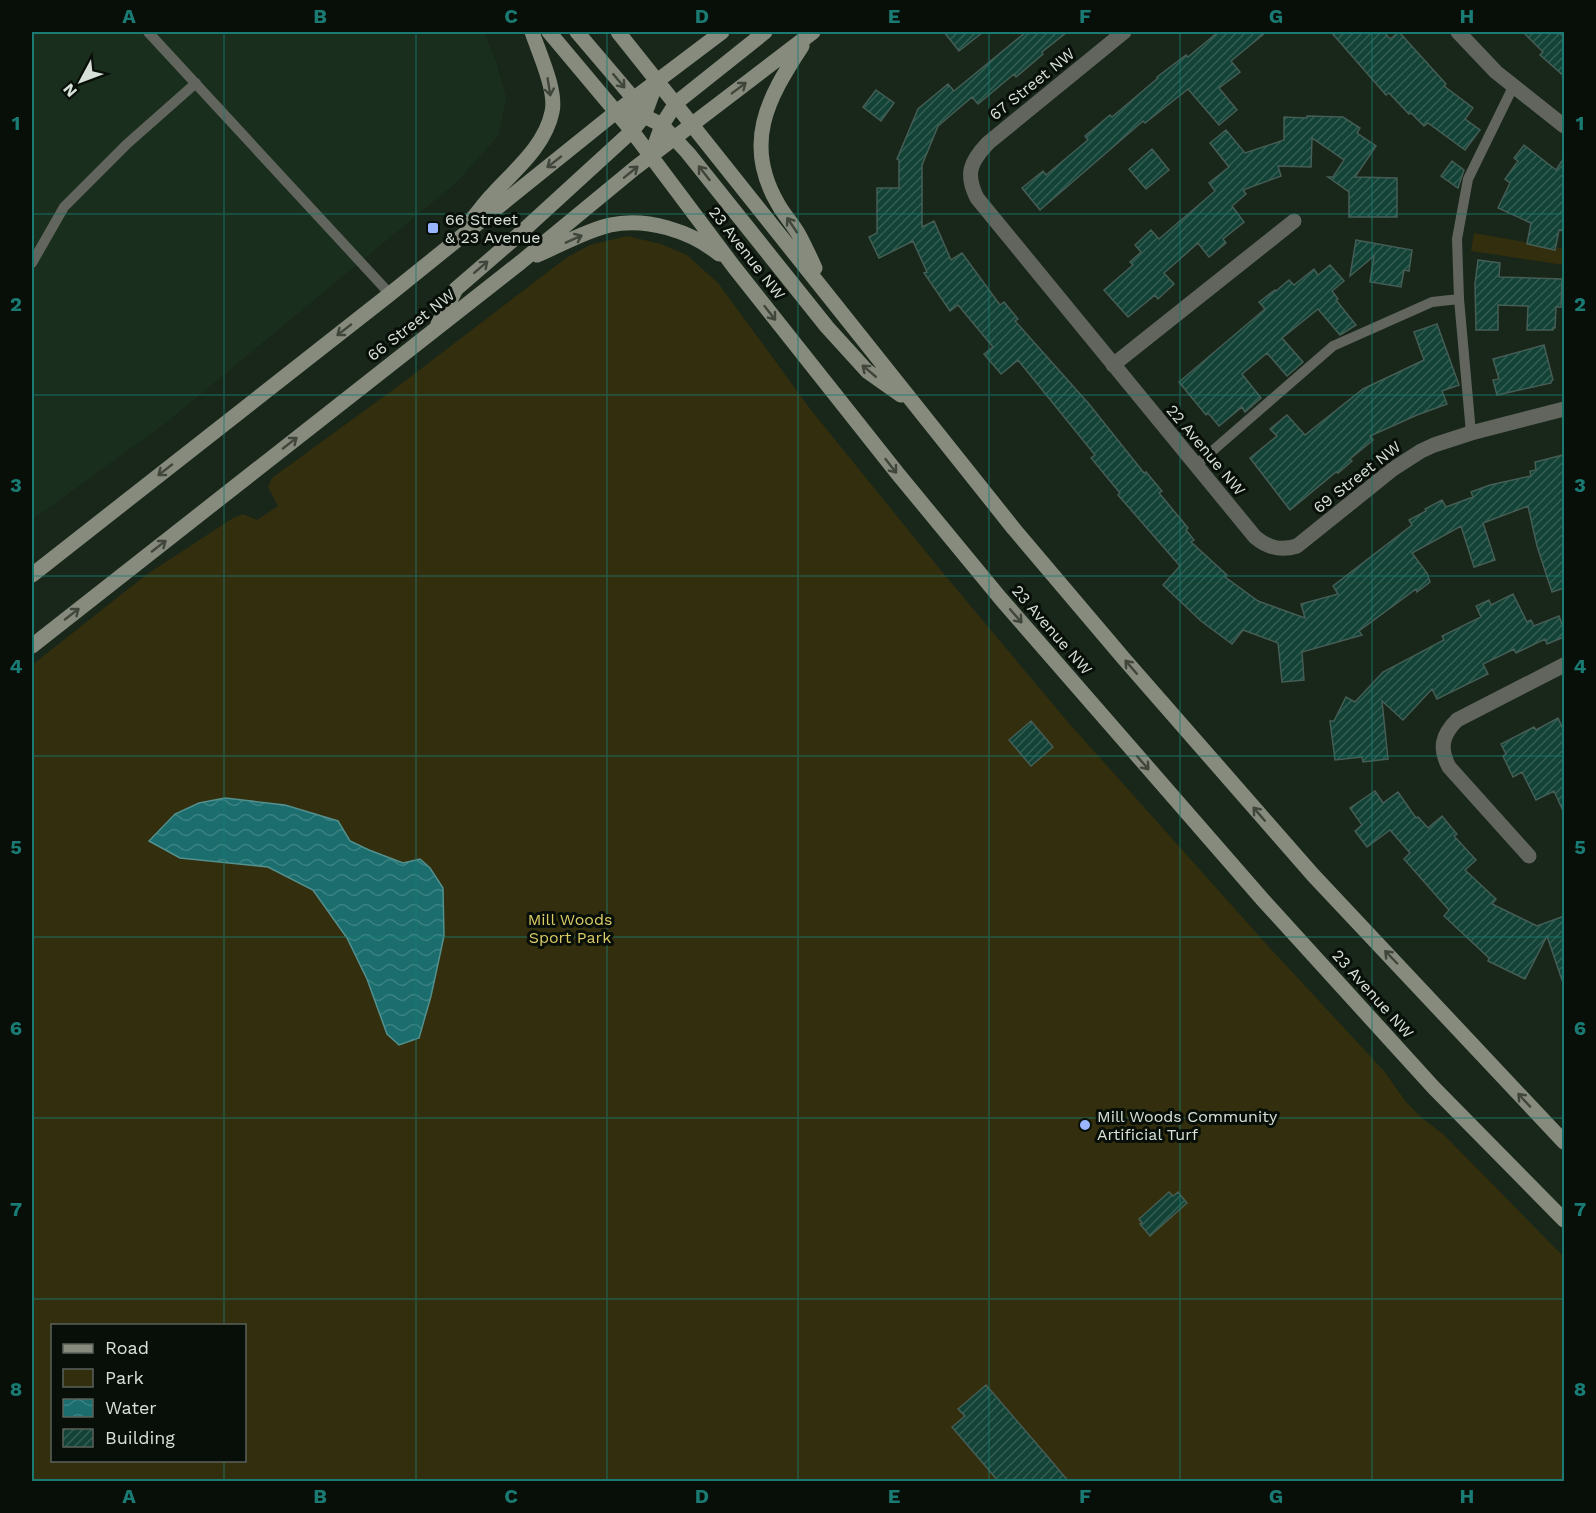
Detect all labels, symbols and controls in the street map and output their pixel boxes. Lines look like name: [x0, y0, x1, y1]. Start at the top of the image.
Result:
text: A: [122, 4, 136, 28]
text: B: [313, 4, 327, 28]
text: C: [504, 4, 518, 28]
text: D: [695, 4, 709, 28]
text: E: [888, 4, 900, 28]
text: F: [1079, 4, 1091, 28]
text: G: [1269, 4, 1283, 28]
text: H: [1460, 4, 1474, 28]
street label: 67 Street NW: [986, 44, 1078, 124]
north arrow: [51, 51, 111, 111]
one-way arrow: [612, 73, 626, 88]
one-way arrow: [544, 77, 555, 97]
text: N: [59, 80, 81, 101]
one-way arrow: [731, 81, 747, 94]
text: 1: [12, 111, 20, 135]
text: 1: [1576, 111, 1584, 135]
one-way arrow: [547, 155, 563, 168]
one-way arrow: [623, 165, 639, 178]
one-way arrow: [697, 165, 710, 181]
street label: 23 Avenue NW: [705, 203, 789, 303]
place label: 66 Street & 23 Avenue: [445, 210, 541, 247]
one-way arrow: [786, 217, 798, 234]
marker: 66 Street & 23 Avenue: [426, 221, 440, 235]
one-way arrow: [565, 233, 583, 244]
one-way arrow: [473, 260, 488, 274]
street label: 66 Street NW: [364, 285, 458, 365]
text: 2: [10, 292, 22, 316]
text: 2: [1574, 292, 1586, 316]
one-way arrow: [764, 304, 777, 320]
one-way arrow: [337, 323, 353, 336]
one-way arrow: [861, 364, 877, 377]
street label: 22 Avenue NW: [1163, 401, 1249, 499]
one-way arrow: [282, 436, 298, 449]
street label: 69 Street NW: [1309, 437, 1405, 517]
one-way arrow: [884, 458, 897, 474]
one-way arrow: [157, 464, 173, 477]
text: 3: [10, 473, 22, 497]
text: 3: [1574, 473, 1586, 497]
one-way arrow: [151, 539, 167, 552]
street label: 23 Avenue NW: [1008, 581, 1096, 679]
one-way arrow: [64, 608, 80, 621]
one-way arrow: [1009, 608, 1023, 623]
text: 4: [10, 654, 23, 678]
text: 4: [1574, 654, 1587, 678]
one-way arrow: [1124, 659, 1138, 674]
one-way arrow: [1136, 755, 1150, 770]
one-way arrow: [1252, 806, 1266, 821]
text: 5: [10, 835, 22, 859]
text: 5: [1574, 835, 1586, 859]
park label: Mill Woods Sport Park: [528, 910, 612, 947]
street label: 23 Avenue NW: [1328, 946, 1418, 1042]
one-way arrow: [1385, 950, 1399, 965]
text: 6: [10, 1016, 22, 1040]
text: 6: [1574, 1016, 1586, 1040]
one-way arrow: [1517, 1092, 1532, 1107]
place label: Mill Woods Community Artificial Turf: [1097, 1107, 1278, 1144]
marker: Mill Woods Community Artificial Turf: [1078, 1118, 1092, 1132]
text: 7: [10, 1197, 22, 1221]
text: 7: [1574, 1197, 1586, 1221]
legend: [51, 1324, 246, 1462]
text: Road: [105, 1337, 149, 1358]
text: Park: [105, 1367, 144, 1388]
text: 8: [10, 1377, 22, 1401]
text: 8: [1574, 1377, 1586, 1401]
text: Water: [105, 1397, 157, 1418]
text: Building: [105, 1427, 175, 1448]
text: A: [122, 1484, 136, 1508]
text: B: [313, 1484, 327, 1508]
text: C: [504, 1484, 518, 1508]
text: D: [695, 1484, 709, 1508]
text: E: [888, 1484, 900, 1508]
text: F: [1079, 1484, 1091, 1508]
text: G: [1269, 1484, 1283, 1508]
text: H: [1460, 1484, 1474, 1508]

